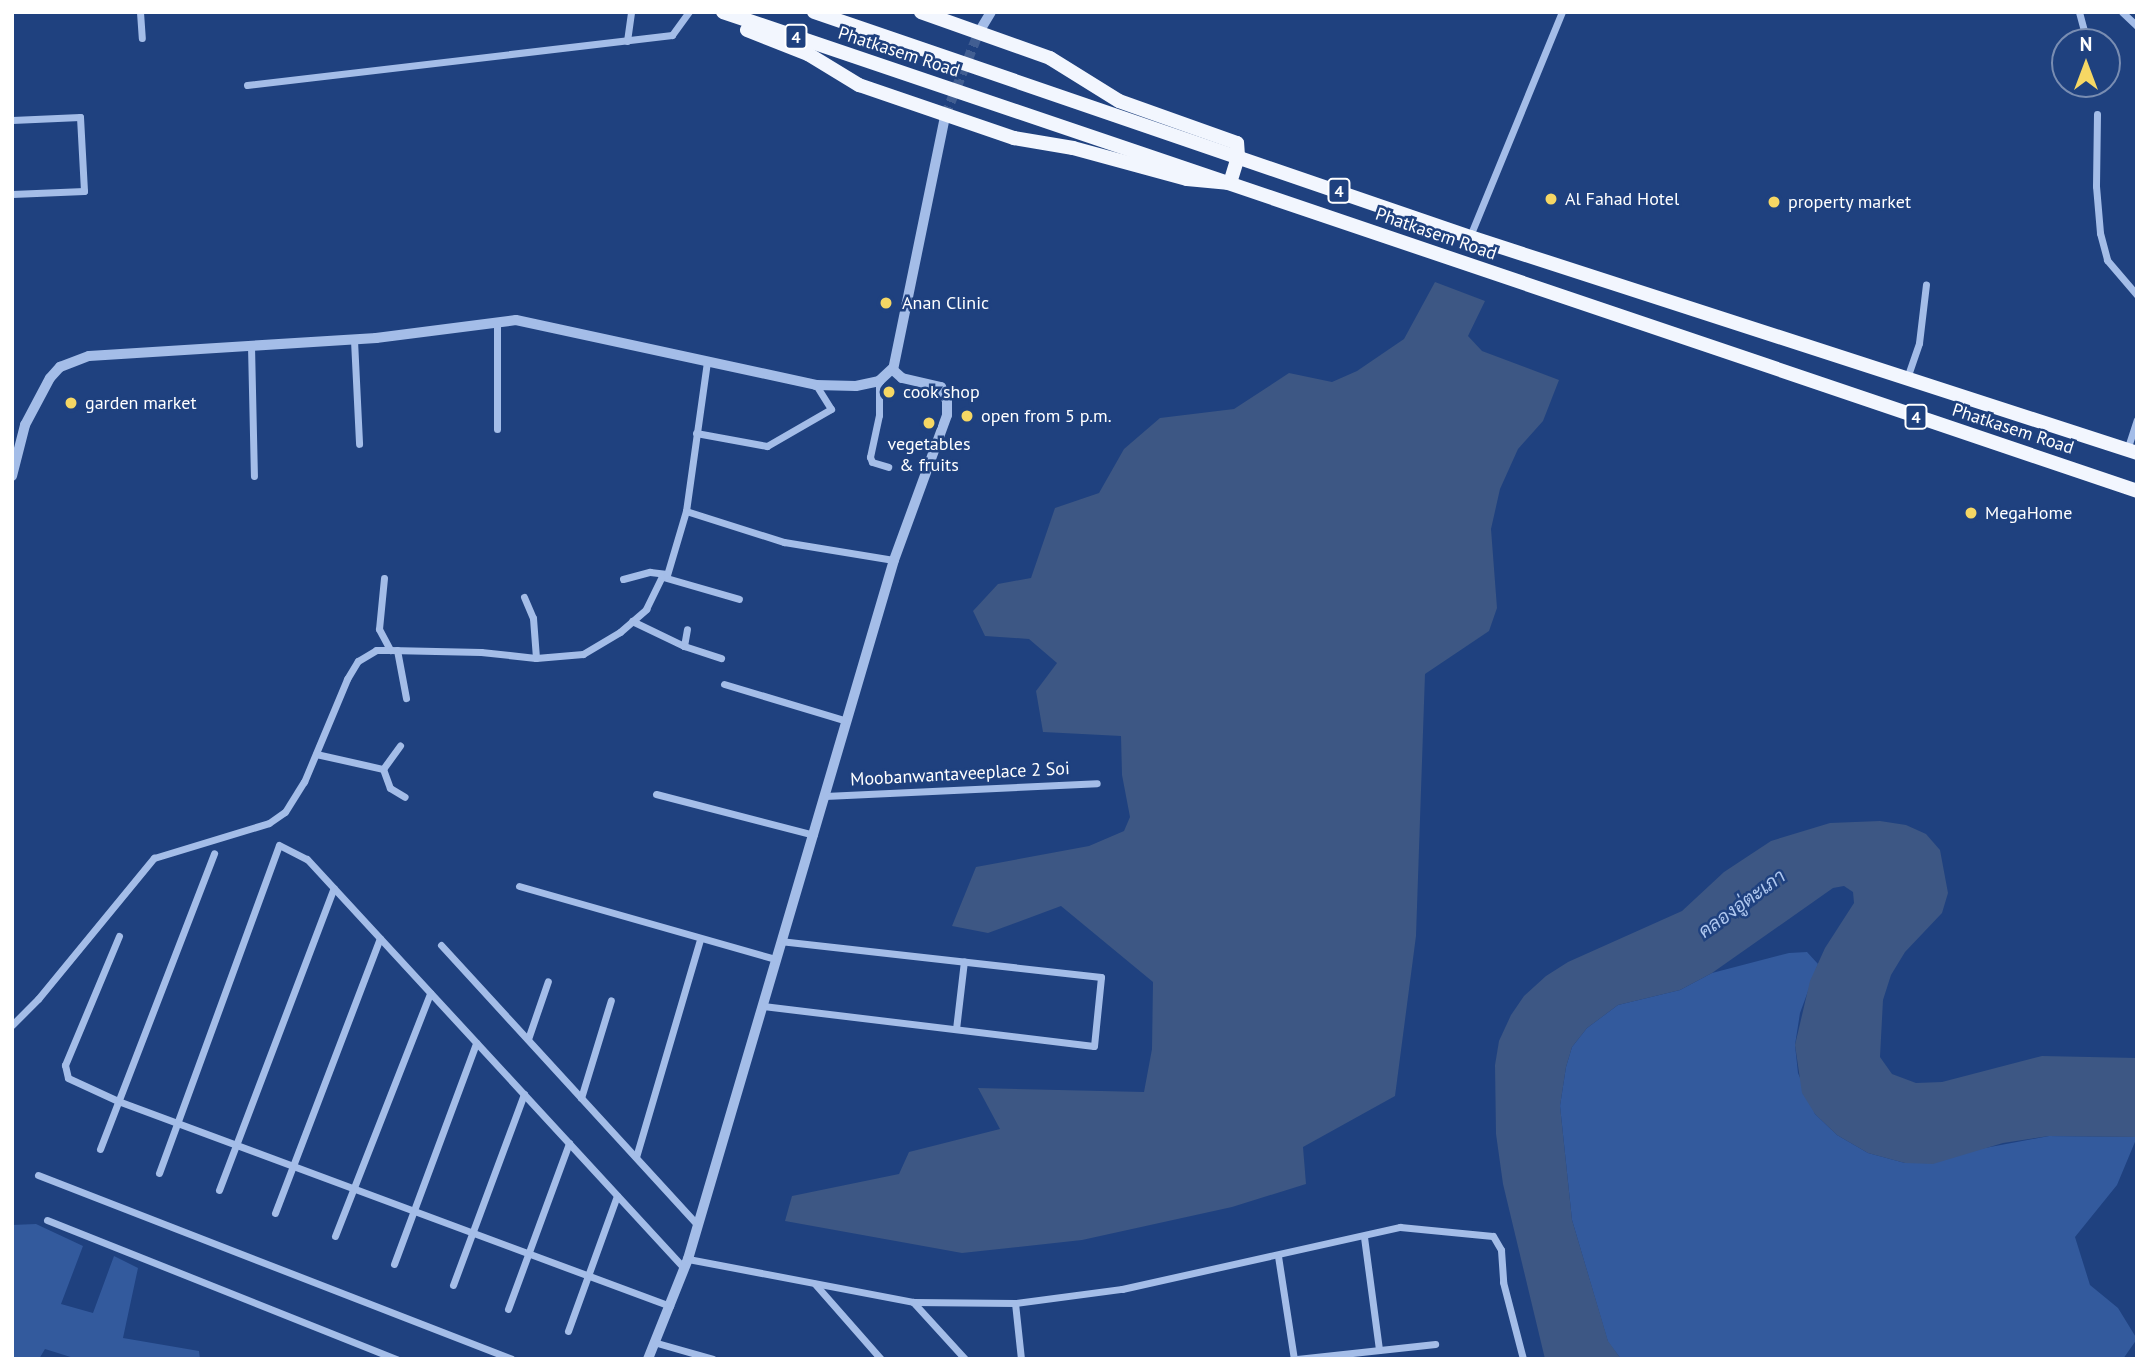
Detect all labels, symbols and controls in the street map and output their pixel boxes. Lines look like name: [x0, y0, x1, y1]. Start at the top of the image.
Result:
street label: Phatkasem Road: [835, 22, 963, 82]
road number: 4: [784, 24, 808, 50]
north arrow: [2051, 28, 2121, 98]
text: N: [2080, 32, 2092, 56]
road number: 4: [1327, 178, 1351, 204]
place label: Al Fahad Hotel: [1565, 188, 1679, 210]
marker: Al Fahad Hotel: [1543, 191, 1559, 207]
place label: property market: [1788, 191, 1912, 213]
marker: property market: [1766, 194, 1782, 210]
street label: Phatkasem Road: [1373, 203, 1499, 265]
place label: Anan Clinic: [902, 292, 989, 314]
marker: Anan Clinic: [876, 293, 896, 313]
place label: cook shop: [903, 381, 980, 403]
marker: cook shop: [881, 384, 897, 400]
place label: garden market: [85, 392, 197, 414]
marker: garden market: [63, 395, 79, 411]
street label: Phatkasem Road: [1949, 399, 2077, 459]
road number: 4: [1904, 404, 1928, 430]
place label: open from 5 p.m.: [981, 405, 1112, 427]
marker: open from 5 p.m.: [959, 408, 975, 424]
marker: vegetables & fruits: [921, 415, 937, 431]
place label: vegetables & fruits: [888, 434, 970, 476]
place label: MegaHome: [1985, 502, 2072, 524]
marker: MegaHome: [1963, 505, 1979, 521]
street label: Moobanwantaveeplace 2 Soi: [850, 757, 1070, 791]
water label: คลองอู่ตะเภา: [1694, 865, 1790, 943]

